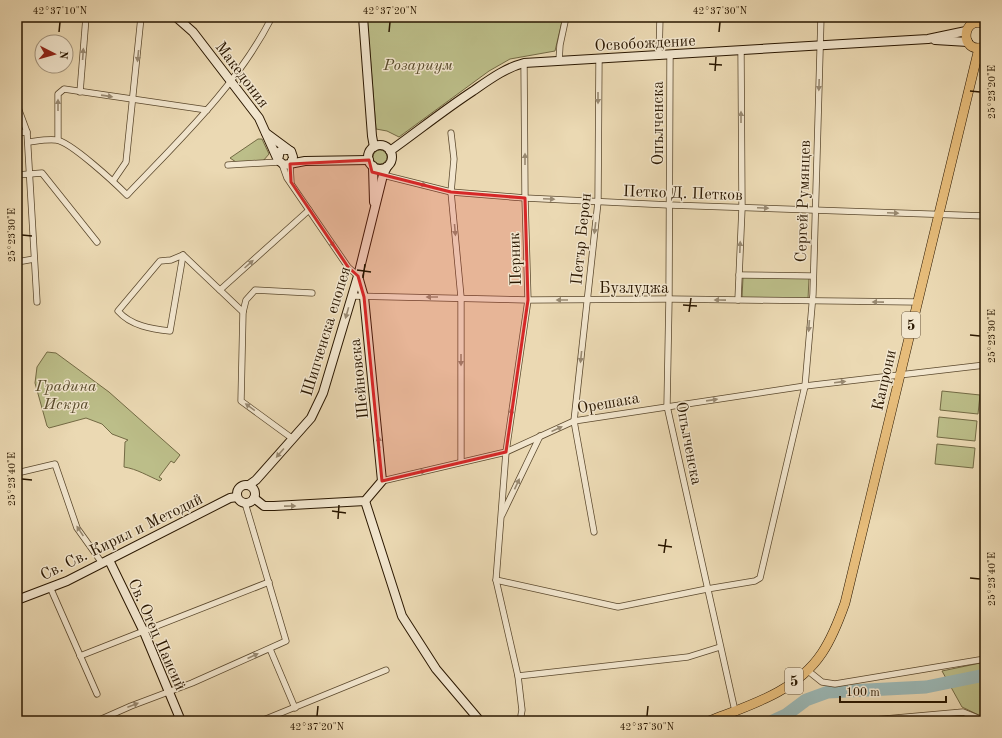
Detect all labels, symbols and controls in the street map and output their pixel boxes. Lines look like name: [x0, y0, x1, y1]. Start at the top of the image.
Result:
text: 42°37'10"N: [33, 6, 88, 16]
text: 42°37'20"N: [363, 6, 418, 16]
text: 42°37'30"N: [693, 6, 748, 16]
street label: Освобождение: [594, 33, 696, 55]
north arrow: [34, 34, 74, 74]
street label: Македония: [211, 39, 271, 111]
one-way arrow: [80, 48, 87, 60]
text: N: [56, 50, 68, 60]
one-way arrow: [134, 50, 141, 62]
park label: Розариум: [382, 58, 453, 74]
text: 25°23'20"E: [987, 65, 997, 119]
one-way arrow: [816, 79, 822, 92]
street label: Опълченска: [651, 81, 667, 165]
one-way arrow: [101, 92, 113, 99]
one-way arrow: [595, 92, 601, 105]
one-way arrow: [55, 98, 61, 111]
one-way arrow: [738, 110, 744, 123]
street label: Сергей Румянцев: [794, 140, 814, 263]
one-way arrow: [522, 152, 528, 165]
one-way arrow: [415, 181, 427, 187]
street label: Петко Д. Петков: [623, 184, 743, 204]
street label: Петър Берон: [569, 192, 595, 286]
one-way arrow: [543, 196, 556, 202]
one-way arrow: [757, 205, 769, 212]
text: 25°23'30"E: [7, 208, 17, 262]
one-way arrow: [887, 209, 899, 216]
one-way arrow: [592, 222, 598, 234]
one-way arrow: [451, 224, 458, 236]
street label: Перник: [507, 232, 525, 286]
one-way arrow: [327, 237, 335, 247]
one-way arrow: [737, 240, 743, 253]
one-way arrow: [244, 259, 254, 269]
street label: Шипченска епопея: [300, 265, 354, 398]
street label: Бузлуджа: [599, 281, 669, 297]
one-way arrow: [425, 294, 438, 300]
one-way arrow: [555, 297, 568, 303]
one-way arrow: [713, 297, 726, 303]
one-way arrow: [871, 299, 884, 305]
one-way arrow: [344, 307, 350, 319]
text: 25°23'30"E: [987, 309, 997, 363]
road number: 5: [902, 312, 920, 338]
one-way arrow: [806, 320, 813, 332]
street label: Шейновска: [348, 338, 372, 420]
street label: Капрони: [870, 348, 900, 412]
one-way arrow: [578, 351, 584, 363]
one-way arrow: [458, 354, 464, 367]
park label: Градина Искра: [34, 379, 97, 413]
one-way arrow: [834, 379, 847, 385]
street label: Орешака: [576, 391, 641, 417]
one-way arrow: [706, 397, 718, 403]
street label: Опълченска: [672, 400, 704, 486]
one-way arrow: [245, 403, 255, 411]
one-way arrow: [508, 407, 514, 420]
one-way arrow: [551, 425, 563, 432]
one-way arrow: [375, 436, 382, 448]
one-way arrow: [275, 448, 285, 458]
text: 25°23'40"E: [7, 452, 17, 506]
one-way arrow: [414, 468, 427, 474]
one-way arrow: [514, 478, 520, 490]
street label: Св. Св. Кирил и Методий: [38, 492, 206, 584]
one-way arrow: [284, 503, 297, 509]
one-way arrow: [76, 526, 83, 537]
text: 25°23'40"E: [987, 552, 997, 606]
street label: Св. Отец Паисий: [124, 577, 188, 693]
one-way arrow: [248, 653, 260, 659]
road number: 5: [785, 668, 803, 694]
scale bar: [840, 678, 946, 704]
text: 100 m: [846, 687, 880, 699]
one-way arrow: [127, 702, 139, 708]
text: 42°37'20"N: [290, 722, 345, 732]
text: 42°37'30"N: [620, 722, 675, 732]

